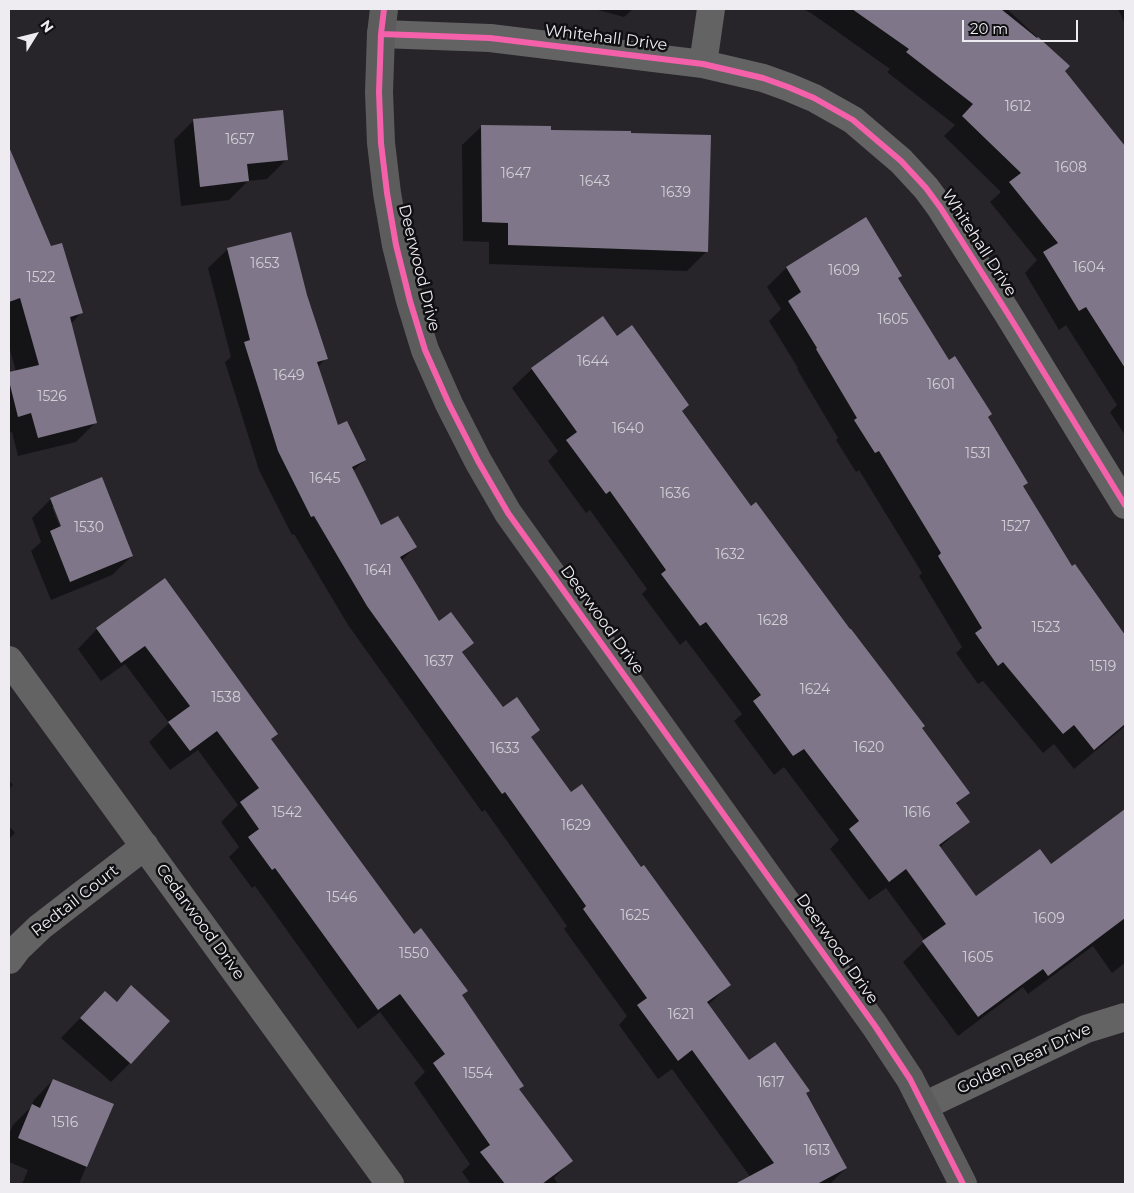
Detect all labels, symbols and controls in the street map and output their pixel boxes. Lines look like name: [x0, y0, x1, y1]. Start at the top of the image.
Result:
north arrow: [10, 10, 60, 60]
scale bar: [964, 10, 1080, 42]
text: N: [37, 16, 58, 36]
text: 20 m: [970, 19, 1008, 38]
street label: Whitehall Drive: [544, 21, 668, 55]
house number: 1612: [1005, 99, 1031, 115]
house number: 1657: [225, 132, 255, 148]
house number: 1608: [1055, 160, 1087, 176]
house number: 1647: [501, 166, 531, 182]
house number: 1643: [580, 174, 610, 190]
house number: 1639: [661, 185, 691, 201]
street label: Whitehall Drive: [937, 186, 1021, 300]
street label: Deerwood Drive: [394, 203, 444, 333]
house number: 1653: [250, 256, 280, 272]
house number: 1604: [1073, 260, 1105, 276]
house number: 1609: [828, 263, 860, 279]
house number: 1522: [27, 270, 55, 286]
house number: 1605: [878, 312, 908, 328]
house number: 1644: [577, 354, 609, 370]
house number: 1649: [273, 368, 305, 384]
house number: 1601: [927, 377, 955, 393]
house number: 1526: [37, 389, 67, 405]
house number: 1640: [612, 421, 644, 437]
house number: 1531: [965, 446, 991, 462]
house number: 1645: [310, 471, 340, 487]
house number: 1636: [660, 486, 690, 502]
house number: 1527: [1001, 519, 1031, 535]
house number: 1530: [74, 520, 104, 536]
house number: 1632: [715, 547, 745, 563]
street label: Deerwood Drive: [556, 562, 648, 678]
house number: 1641: [364, 563, 392, 579]
house number: 1628: [758, 613, 788, 629]
house number: 1523: [1032, 620, 1060, 636]
house number: 1637: [424, 654, 454, 670]
house number: 1519: [1090, 659, 1116, 675]
house number: 1624: [800, 682, 830, 698]
house number: 1538: [211, 690, 241, 706]
house number: 1620: [854, 740, 884, 756]
house number: 1633: [490, 741, 520, 757]
house number: 1542: [272, 805, 302, 821]
house number: 1616: [903, 805, 931, 821]
house number: 1629: [561, 818, 591, 834]
street label: Cedarwood Drive: [152, 860, 248, 984]
street label: Redtail Court: [28, 861, 122, 941]
house number: 1546: [327, 890, 357, 906]
street label: Deerwood Drive: [792, 890, 882, 1008]
house number: 1625: [620, 908, 650, 924]
house number: 1609: [1033, 911, 1065, 927]
house number: 1550: [399, 946, 429, 962]
house number: 1605: [963, 950, 993, 966]
house number: 1621: [668, 1007, 694, 1023]
street label: Golden Bear Drive: [954, 1020, 1094, 1098]
house number: 1554: [463, 1066, 493, 1082]
house number: 1617: [758, 1075, 784, 1091]
house number: 1516: [52, 1115, 78, 1131]
house number: 1613: [804, 1143, 830, 1159]

